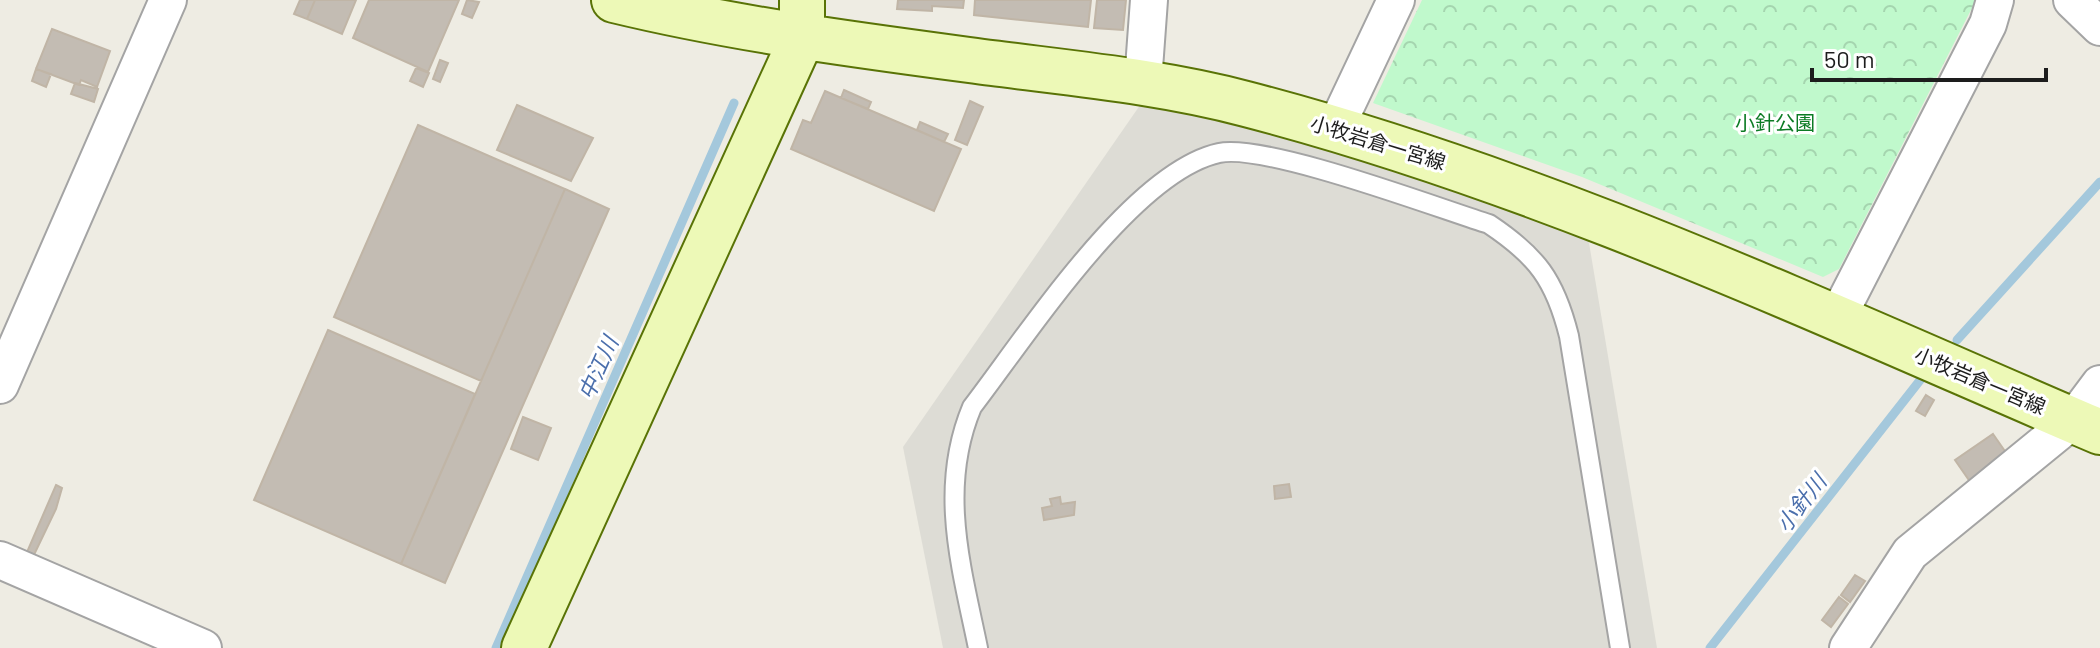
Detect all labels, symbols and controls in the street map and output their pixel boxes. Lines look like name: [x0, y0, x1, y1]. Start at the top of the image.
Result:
scale bar: [1812, 32, 2046, 82]
text: 50 m: [1824, 44, 1875, 73]
street label: 小牧岩倉一宮線: [1308, 110, 1449, 174]
park label: 小針公園: [1735, 110, 1815, 134]
water label: 中江川: [572, 330, 623, 403]
street label: 小牧岩倉一宮線: [1911, 342, 2050, 418]
water label: 小針川: [1770, 467, 1832, 536]

